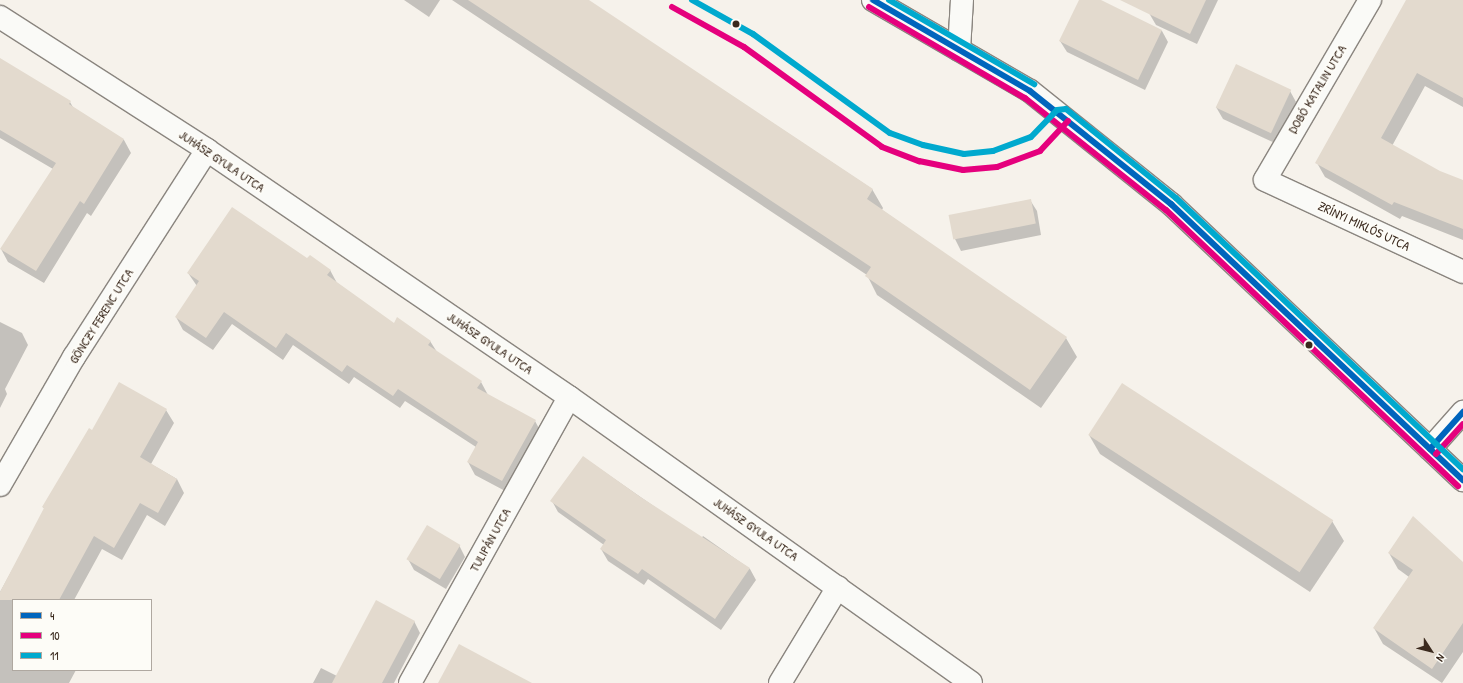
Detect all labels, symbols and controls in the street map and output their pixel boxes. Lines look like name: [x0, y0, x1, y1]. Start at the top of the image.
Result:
unlabelled marker: [731, 19, 741, 29]
street label: DOBÓ KATALIN UTCA: [1284, 42, 1350, 136]
street label: JUHÁSZ GYULA UTCA: [176, 127, 268, 195]
street label: ZRÍNYI MIKLÓS UTCA: [1316, 198, 1412, 254]
street label: GÖNCZY FERENC UTCA: [66, 266, 136, 366]
street label: JUHÁSZ GYULA UTCA: [444, 309, 536, 377]
unlabelled marker: [1304, 340, 1314, 350]
street label: JUHÁSZ GYULA UTCA: [711, 494, 801, 564]
street label: TULIPÁN UTCA: [466, 505, 514, 575]
legend: [12, 599, 152, 671]
text: 4: [50, 607, 55, 624]
text: 10: [50, 627, 60, 644]
north arrow: [1411, 631, 1451, 671]
text: 11: [50, 647, 59, 664]
text: N: [1433, 652, 1448, 665]

